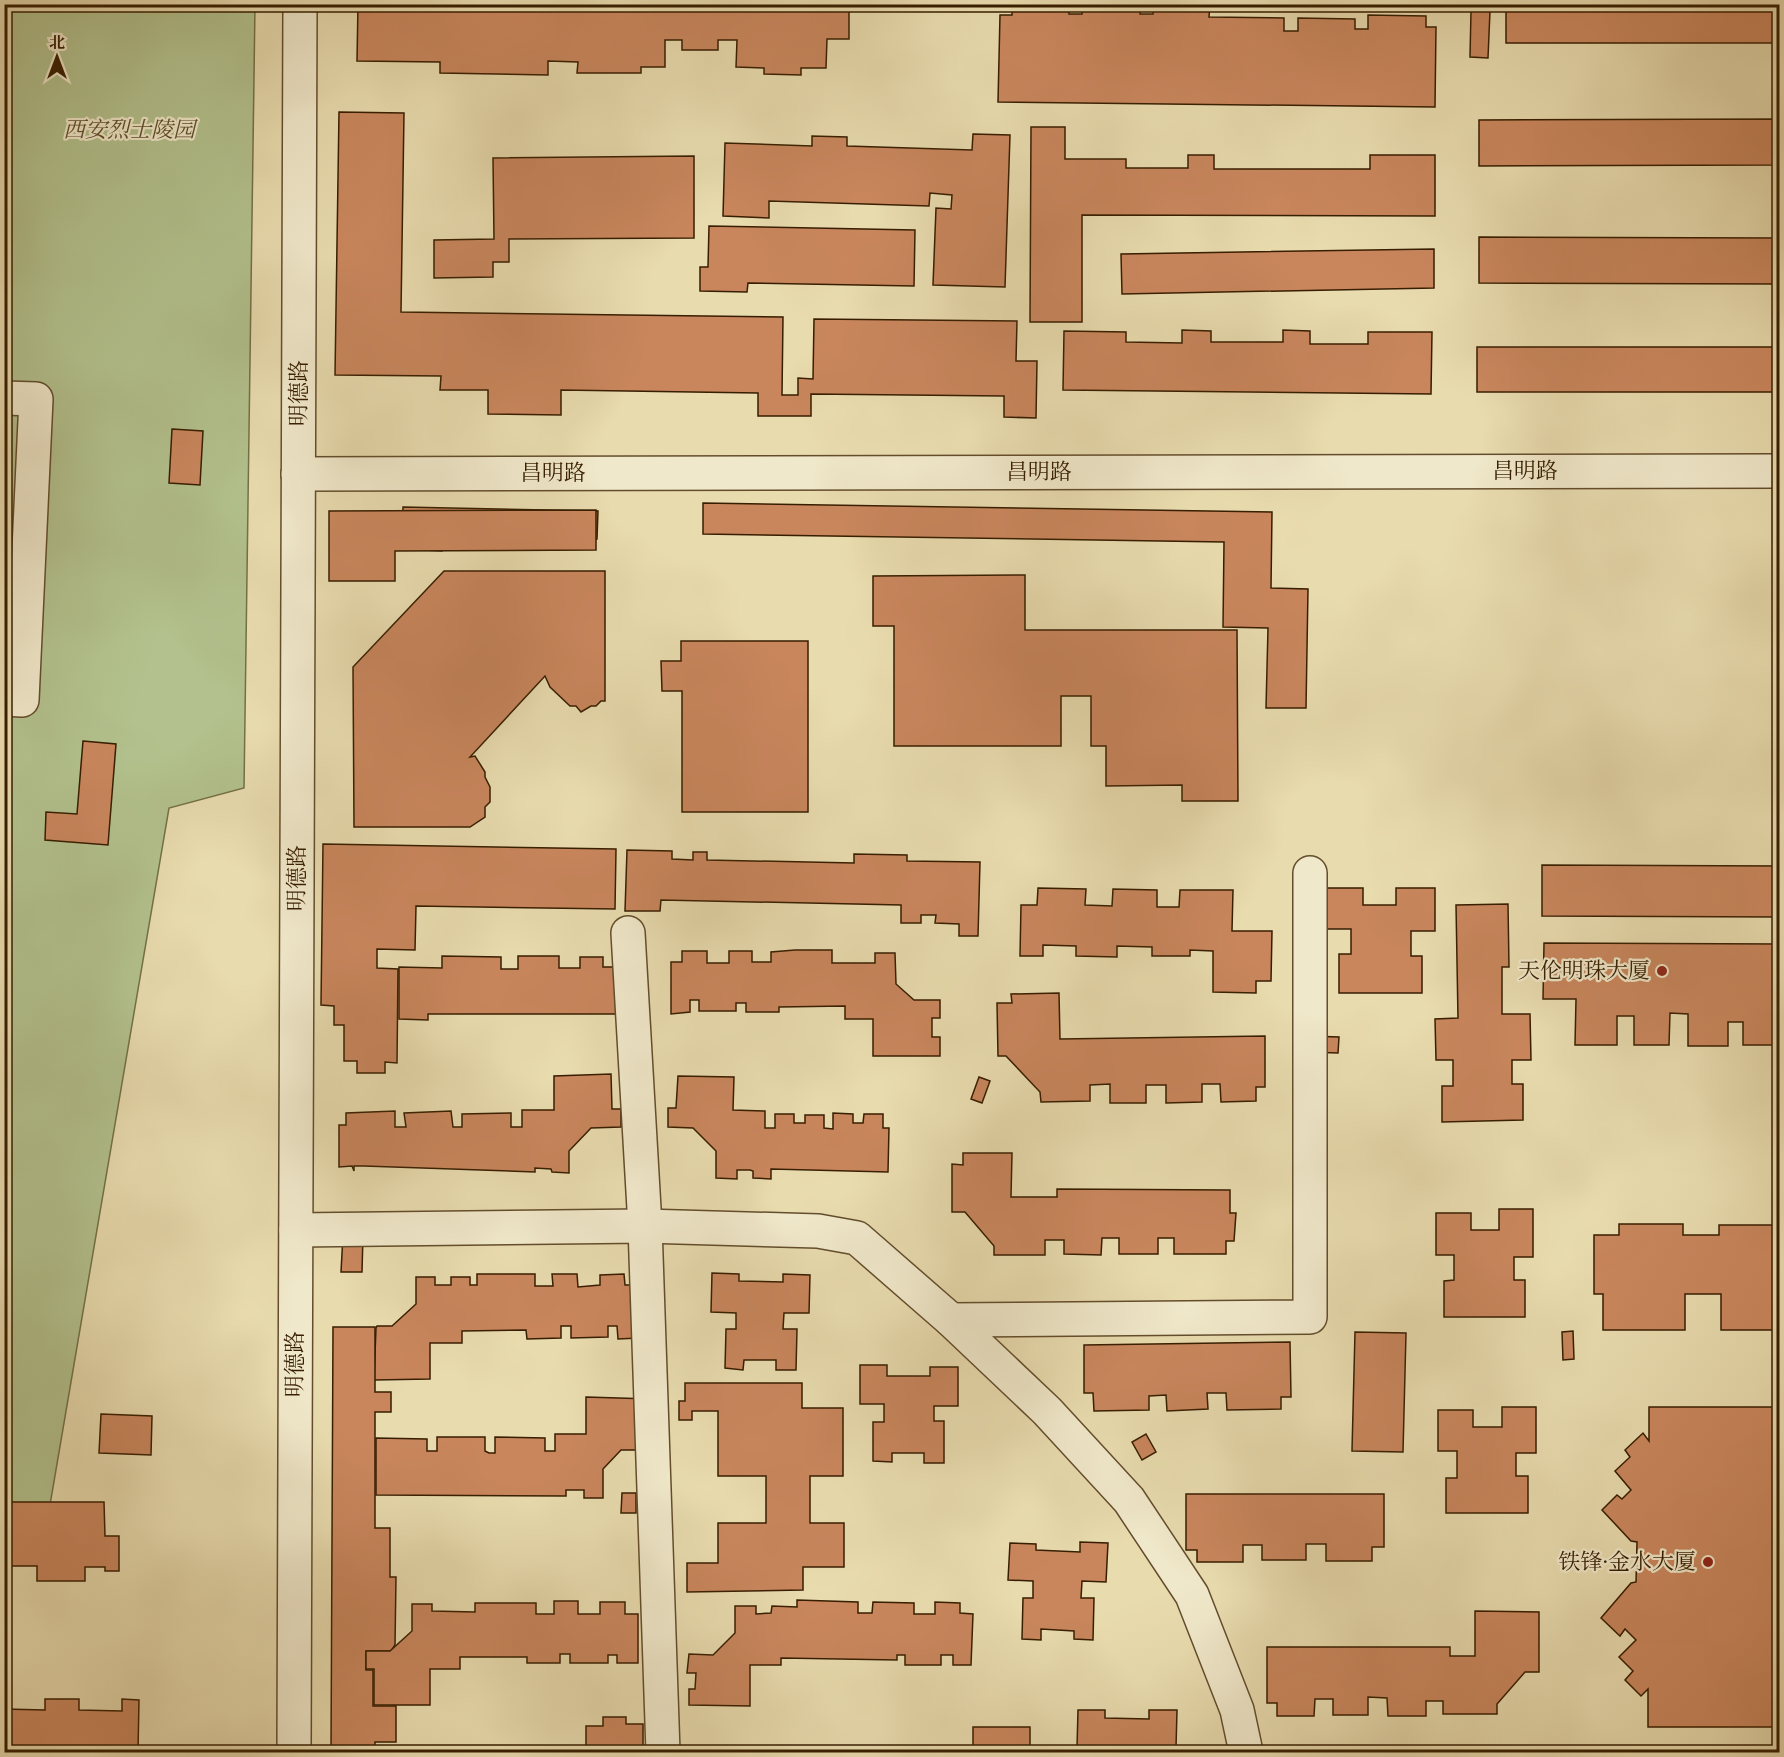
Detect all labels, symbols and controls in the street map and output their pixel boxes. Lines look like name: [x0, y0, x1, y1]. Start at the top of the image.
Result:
north arrow: [27, 27, 87, 87]
text: 北: [49, 32, 65, 54]
park label: 西安烈士陵园: [63, 115, 198, 145]
street label: 明德路: [284, 360, 314, 426]
street label: 昌明路: [1492, 456, 1558, 486]
street label: 昌明路: [1006, 457, 1072, 487]
street label: 昌明路: [520, 458, 586, 488]
street label: 明德路: [282, 845, 312, 911]
place label: 天伦明珠大厦: [1518, 956, 1650, 986]
marker: 天伦明珠大厦: [1655, 964, 1669, 978]
street label: 明德路: [280, 1331, 310, 1397]
place label: 铁锋·金水大厦: [1558, 1547, 1696, 1577]
marker: 铁锋·金水大厦: [1701, 1555, 1715, 1569]

